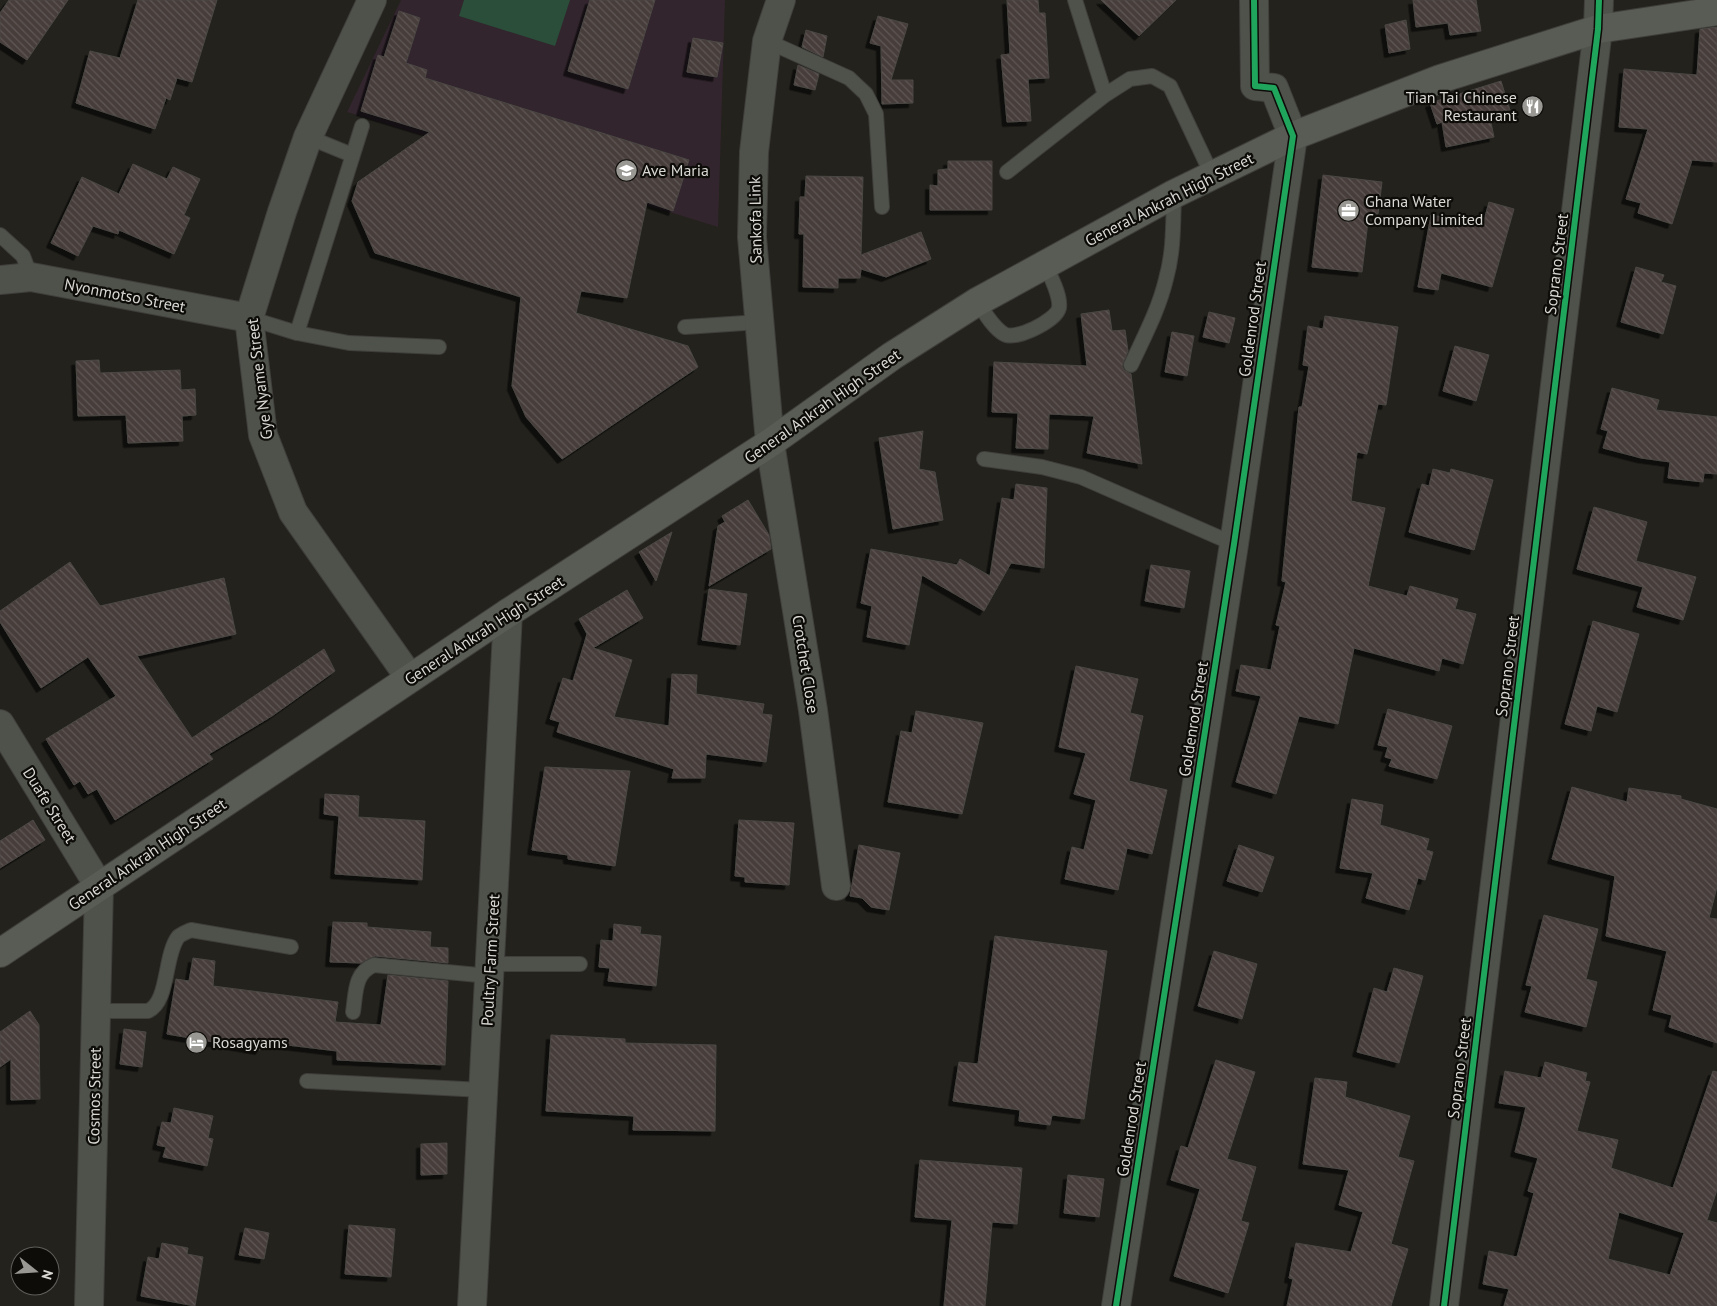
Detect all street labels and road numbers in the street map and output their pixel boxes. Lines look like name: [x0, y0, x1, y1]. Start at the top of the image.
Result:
street label: General Ankrah High Street: [1081, 148, 1257, 250]
street label: Sankofa Link: [744, 176, 766, 264]
street label: Soprano Street: [1540, 212, 1572, 316]
street label: Goldenrod Street: [1234, 259, 1270, 378]
street label: Nyonmotso Street: [63, 273, 188, 317]
street label: Gye Nyame Street: [242, 317, 276, 441]
street label: General Ankrah High Street: [740, 344, 905, 468]
street label: General Ankrah High Street: [400, 571, 568, 689]
street label: Crotchet Close: [788, 613, 824, 715]
street label: Soprano Street: [1491, 614, 1523, 718]
street label: Goldenrod Street: [1174, 659, 1212, 778]
street label: Duafe Street: [19, 764, 81, 847]
street label: General Ankrah High Street: [64, 793, 230, 914]
street label: Poultry Farm Street: [477, 893, 503, 1026]
street label: Soprano Street: [1443, 1016, 1475, 1120]
street label: Cosmos Street: [83, 1047, 105, 1145]
street label: Goldenrod Street: [1112, 1059, 1150, 1178]

